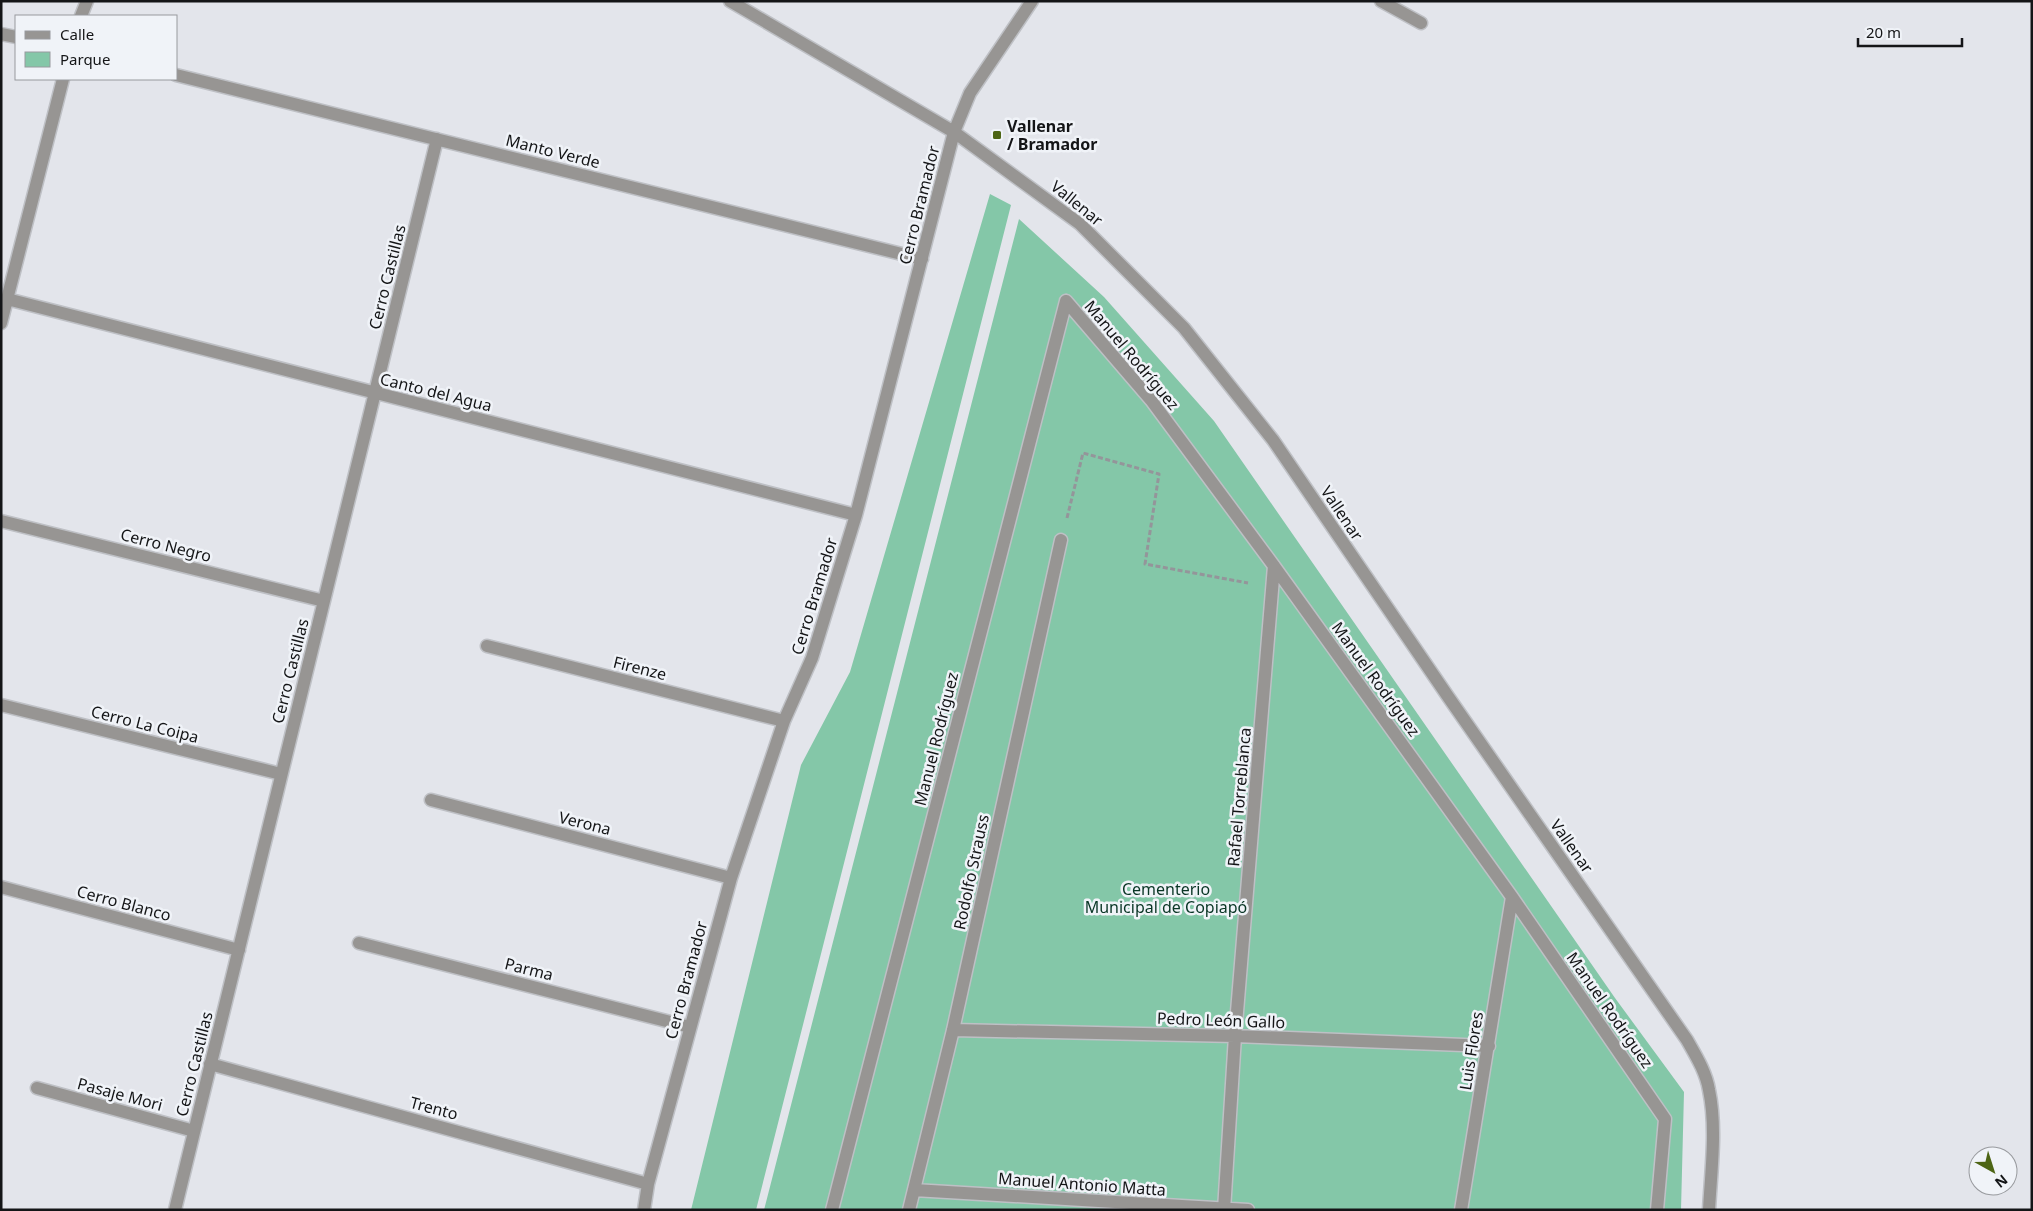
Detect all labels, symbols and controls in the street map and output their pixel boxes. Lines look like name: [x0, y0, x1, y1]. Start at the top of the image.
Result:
legend: [15, 15, 178, 80]
scale bar: [1858, 15, 1962, 47]
text: 20 m: [1866, 22, 1901, 42]
text: Calle: [60, 24, 94, 44]
text: Parque: [60, 49, 110, 69]
place label: Vallenar / Bramador: [1007, 115, 1097, 155]
street label: Manto Verde: [504, 129, 602, 173]
marker: Vallenar / Bramador: [991, 129, 1003, 141]
street label: Cerro Bramador: [894, 143, 944, 267]
street label: Vallenar: [1046, 175, 1108, 231]
street label: Cerro Castillas: [363, 222, 411, 332]
street label: Manuel Rodríguez: [1080, 295, 1184, 415]
street label: Canto del Agua: [378, 367, 494, 417]
street label: Vallenar: [1316, 482, 1368, 545]
street label: Cerro Negro: [118, 523, 214, 567]
street label: Cerro Bramador: [786, 534, 842, 657]
street label: Cerro Castillas: [266, 616, 314, 726]
street label: Manuel Rodríguez: [1327, 617, 1425, 741]
street label: Firenze: [611, 651, 669, 685]
street label: Manuel Rodríguez: [909, 670, 963, 808]
street label: Cerro La Coipa: [89, 700, 201, 748]
street label: Rafael Torreblanca: [1222, 727, 1256, 867]
street label: Verona: [557, 806, 613, 840]
street label: Rodolfo Strauss: [948, 812, 994, 932]
street label: Vallenar: [1545, 815, 1599, 878]
park label: Cementerio Municipal de Copiapó: [1085, 878, 1247, 918]
street label: Cerro Blanco: [74, 880, 174, 926]
street label: Cerro Bramador: [660, 918, 712, 1042]
street label: Manuel Rodríguez: [1562, 948, 1658, 1072]
street label: Parma: [502, 952, 556, 986]
street label: Pedro León Gallo: [1156, 1007, 1286, 1033]
street label: Cerro Castillas: [170, 1009, 218, 1119]
street label: Luis Flores: [1454, 1010, 1488, 1092]
street label: Pasaje Mori: [75, 1072, 165, 1116]
street label: Trento: [408, 1091, 460, 1125]
north arrow: [1968, 1146, 2018, 1196]
street label: Manuel Antonio Matta: [997, 1167, 1167, 1201]
text: N: [1991, 1171, 2012, 1192]

